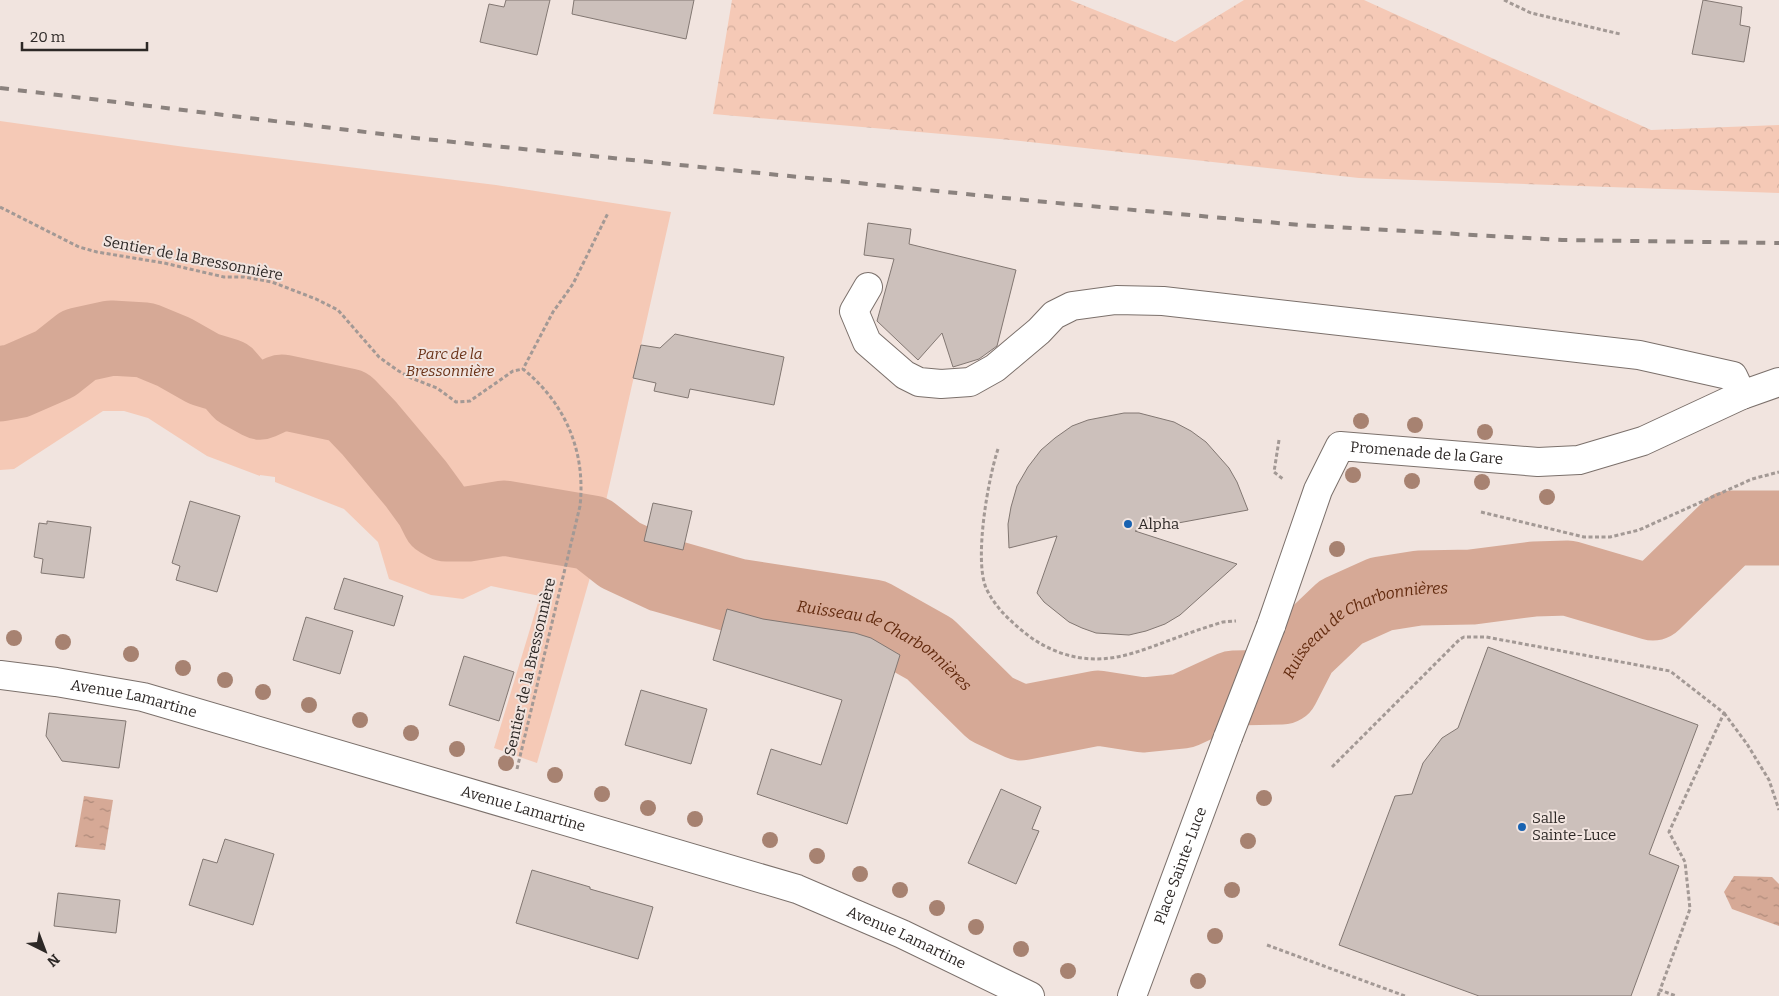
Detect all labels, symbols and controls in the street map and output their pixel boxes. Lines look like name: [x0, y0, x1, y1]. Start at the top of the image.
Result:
scale bar: [22, 20, 148, 52]
text: 20 m: [30, 28, 66, 46]
street label: Sentier de la Bressonnière: [102, 232, 284, 284]
park label: Parc de la Bressonnière: [406, 345, 495, 380]
street label: Promenade de la Gare: [1350, 438, 1504, 468]
place label: Alpha: [1138, 515, 1179, 533]
marker: Alpha: [1122, 518, 1134, 530]
street label: Sentier de la Bressonnière: [501, 576, 559, 758]
water label: Ruisseau de Charbonnières: [1279, 578, 1448, 682]
water label: Ruisseau de Charbonnières: [796, 596, 976, 695]
street label: Avenue Lamartine: [69, 676, 199, 721]
street label: Avenue Lamartine: [459, 782, 588, 835]
street label: Place Sainte-Luce: [1150, 804, 1210, 927]
place label: Salle Sainte-Luce: [1532, 809, 1616, 844]
marker: Salle Sainte-Luce: [1516, 821, 1528, 833]
street label: Avenue Lamartine: [844, 902, 969, 973]
north arrow: [20, 926, 70, 976]
text: N: [44, 950, 63, 970]

